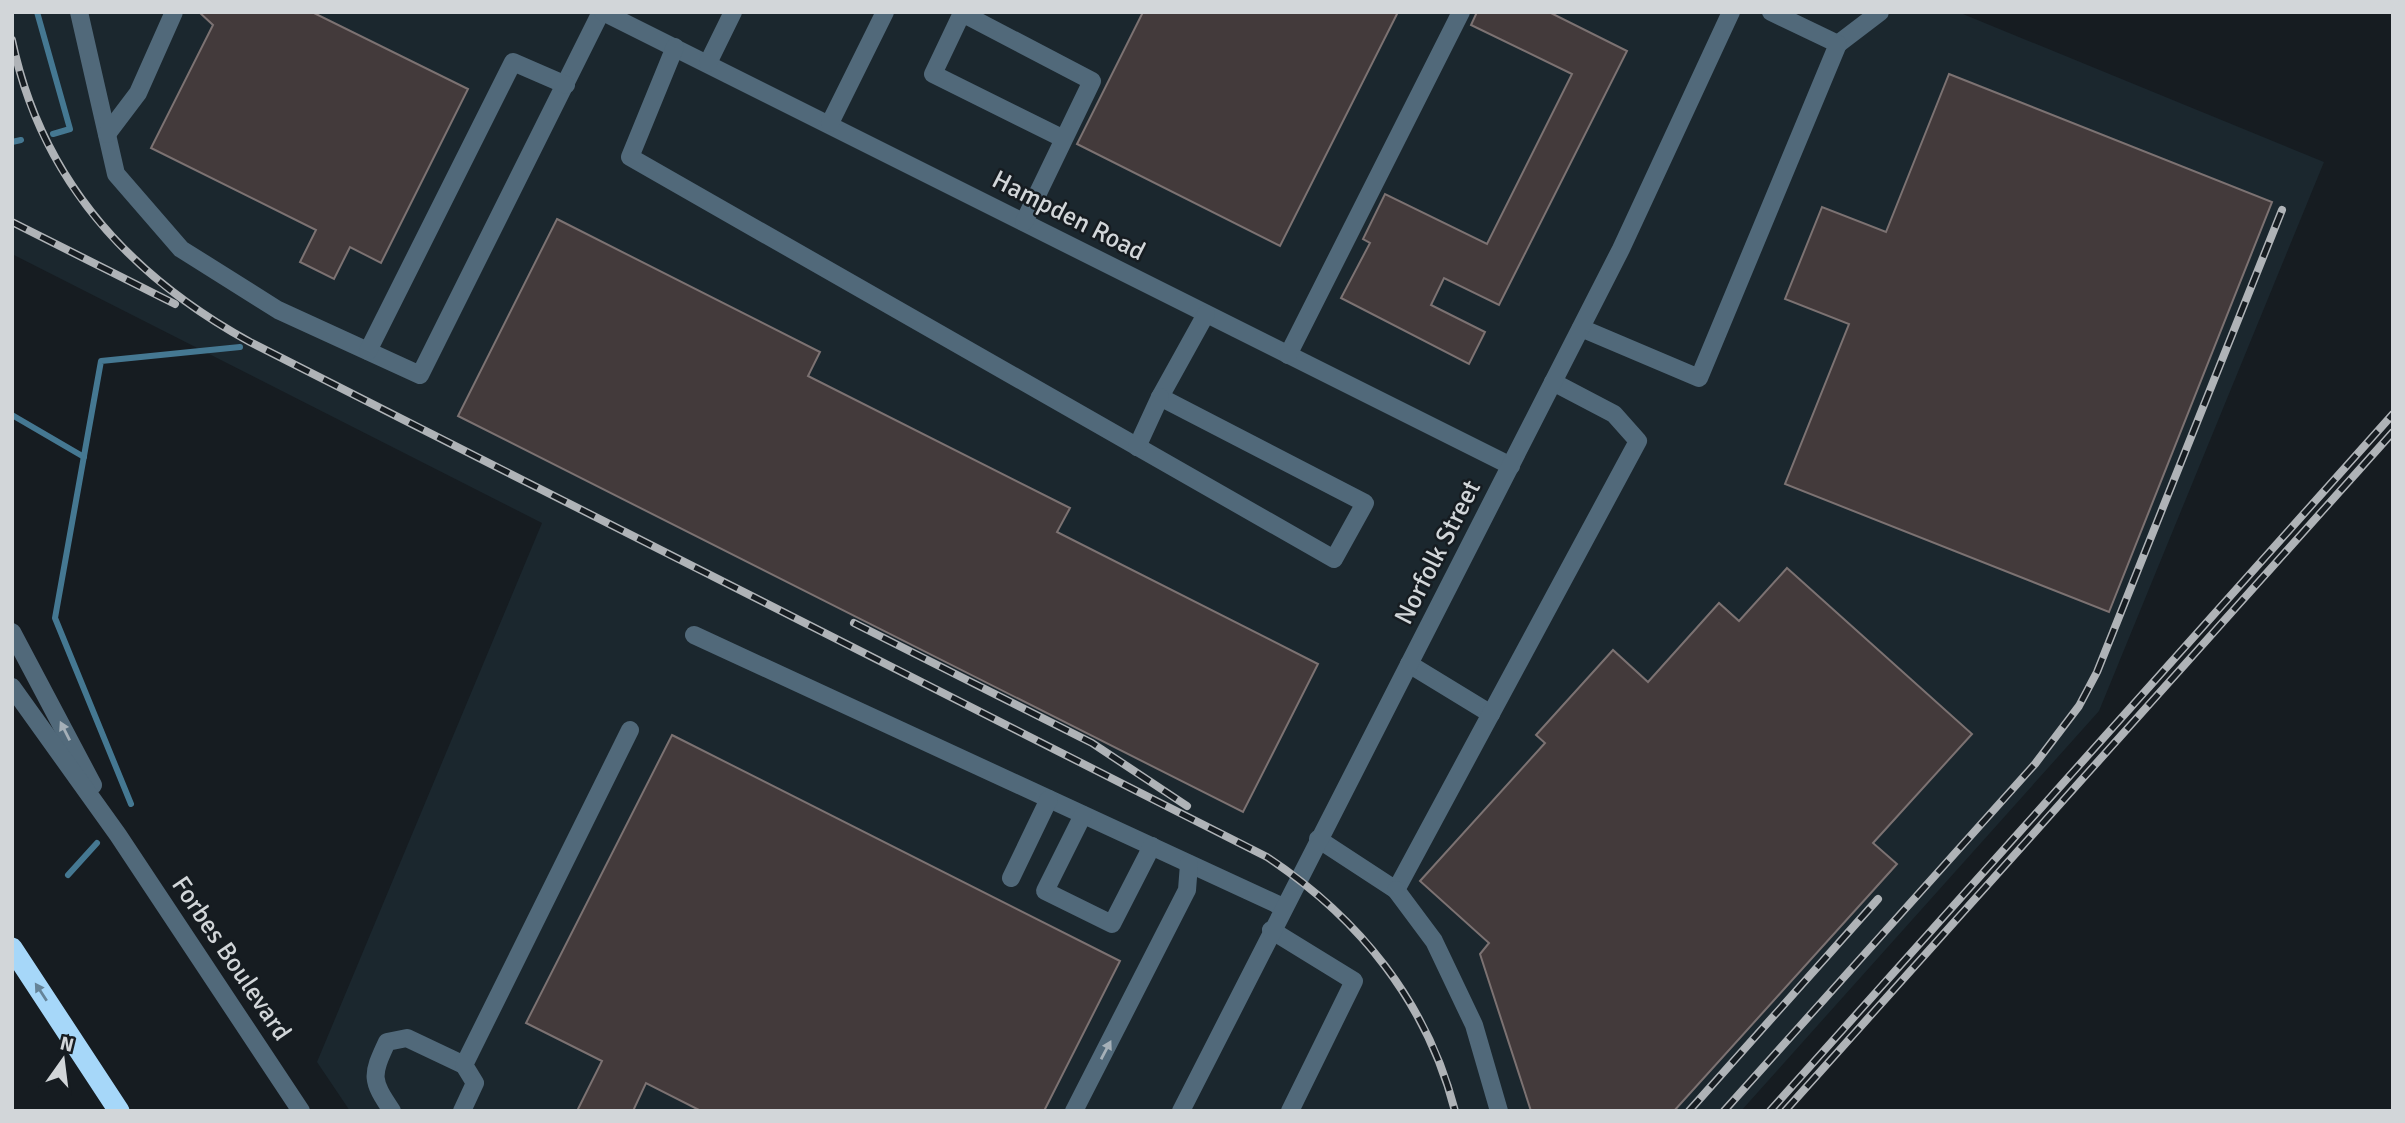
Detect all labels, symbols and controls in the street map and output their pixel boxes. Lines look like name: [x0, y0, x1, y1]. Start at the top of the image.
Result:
street label: Hampden Road: [987, 164, 1150, 268]
street label: Norfolk Street: [1388, 475, 1488, 630]
one-way arrow: [59, 721, 70, 741]
street label: Forbes Boulevard: [164, 870, 298, 1047]
one-way arrow: [35, 982, 48, 1002]
north arrow: [28, 1025, 98, 1095]
text: N: [58, 1031, 76, 1058]
one-way arrow: [1101, 1040, 1112, 1060]

